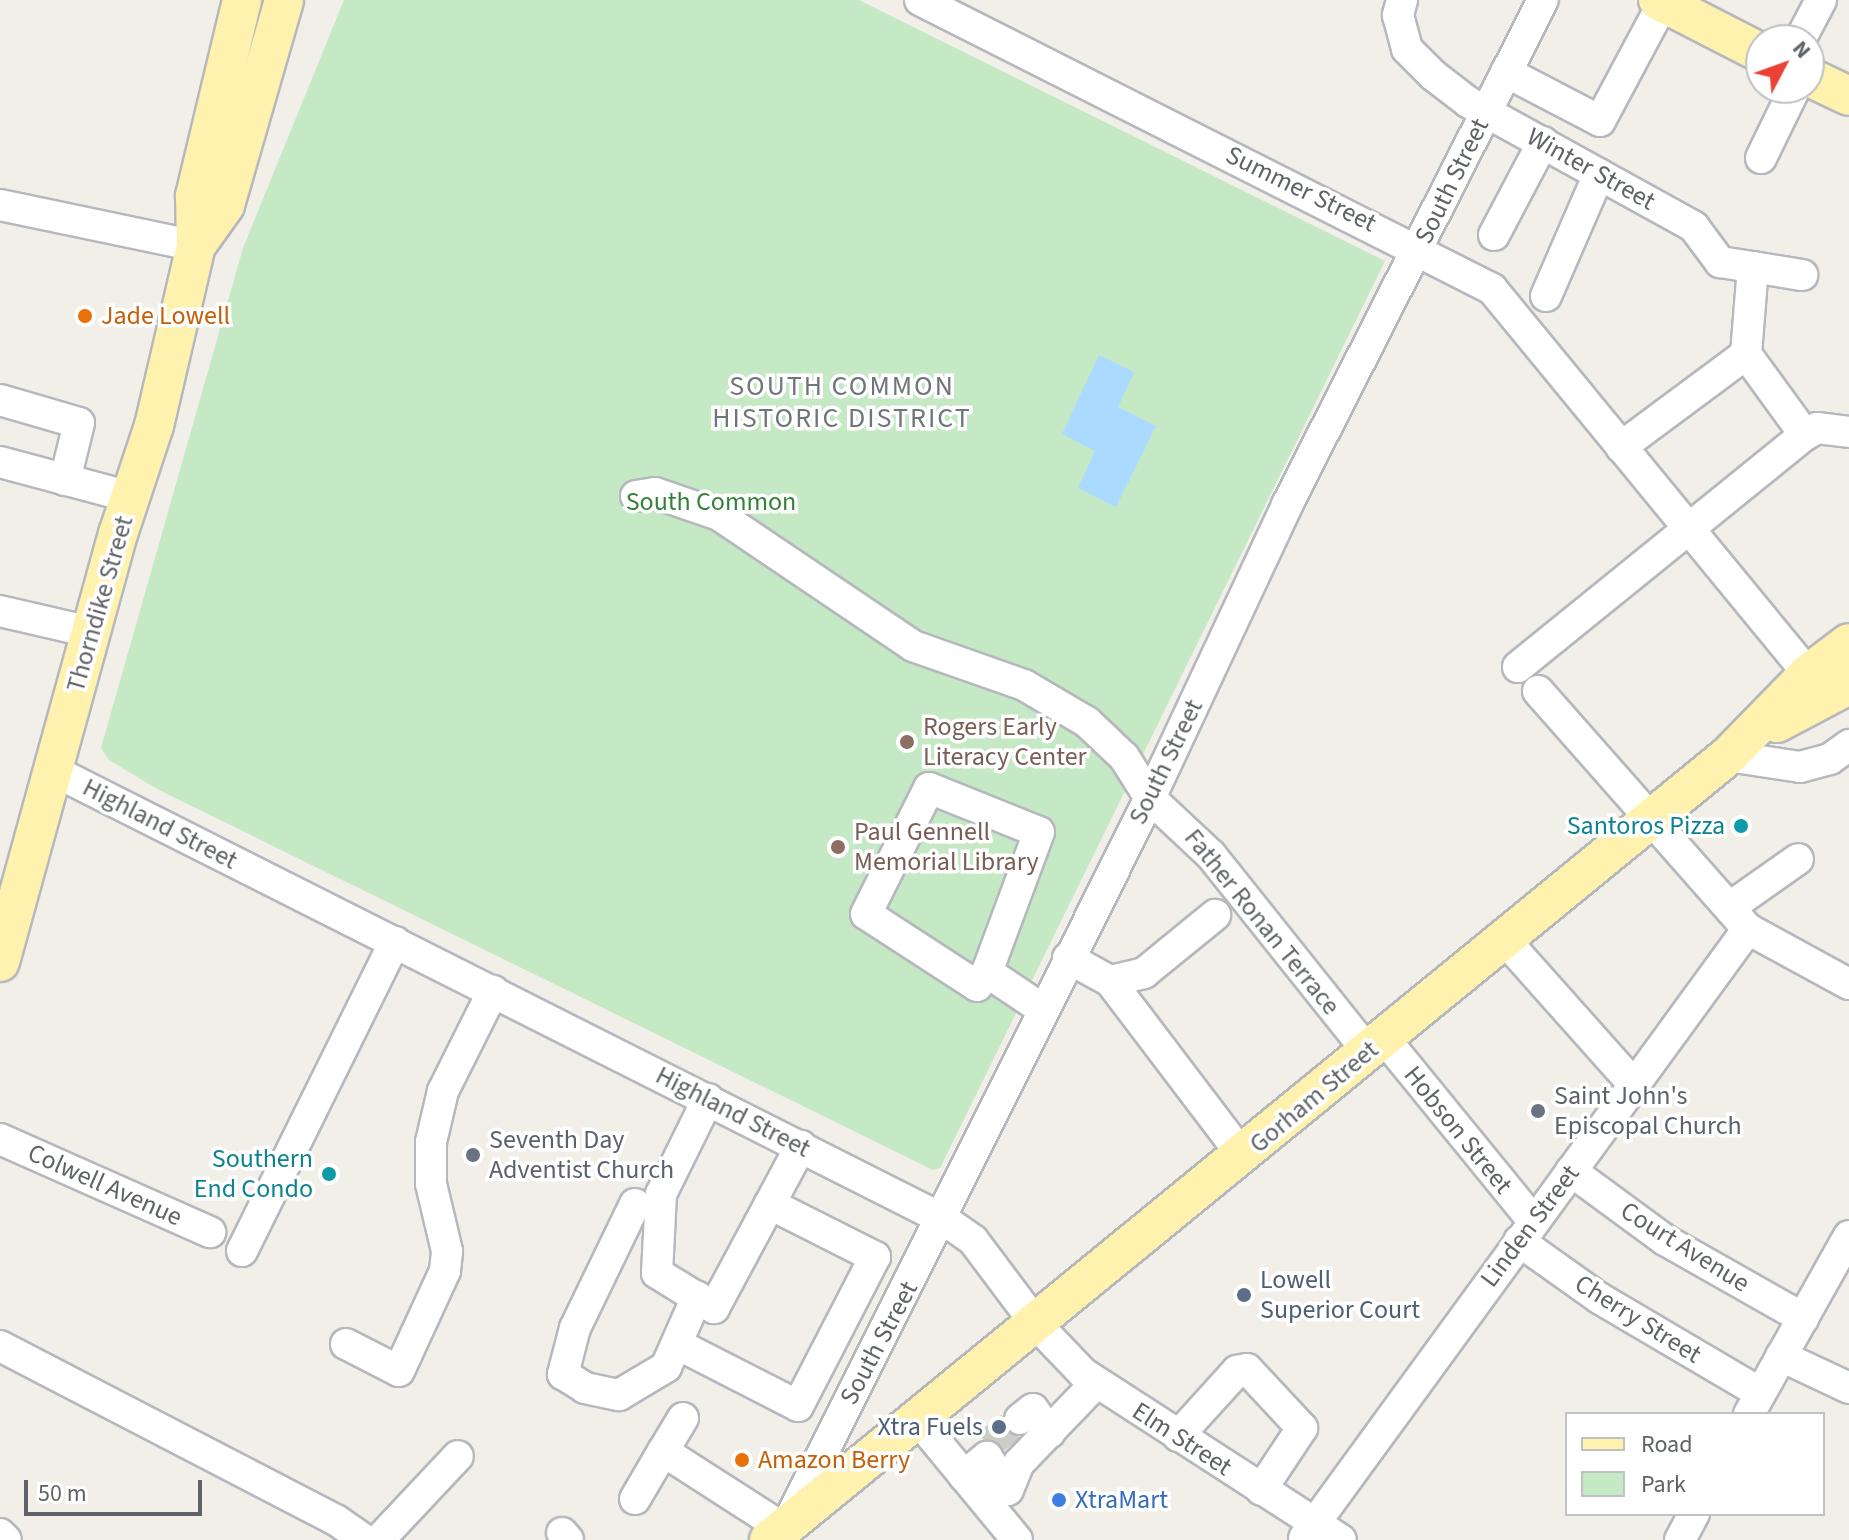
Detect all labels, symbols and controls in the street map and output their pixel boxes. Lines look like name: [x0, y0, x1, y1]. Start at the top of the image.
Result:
north arrow: [1745, 24, 1825, 104]
text: N: [1785, 34, 1818, 66]
street label: South Street: [1408, 113, 1496, 249]
street label: Winter Street: [1521, 121, 1661, 217]
street label: Summer Street: [1221, 139, 1381, 239]
place label: Jade Lowell: [101, 300, 230, 332]
marker: Jade Lowell: [76, 307, 94, 325]
district label: SOUTH COMMON HISTORIC DISTRICT: [712, 369, 972, 435]
park label: South Common: [626, 486, 796, 518]
street label: Thorndike Street: [60, 512, 140, 696]
street label: South Street: [1122, 694, 1210, 830]
place label: Rogers Early Literacy Center: [923, 711, 1087, 772]
marker: Rogers Early Literacy Center: [898, 733, 916, 751]
street label: Highland Street: [77, 772, 243, 876]
place label: Santoros Pizza: [1567, 810, 1725, 842]
place label: Paul Gennell Memorial Library: [854, 816, 1039, 878]
marker: Santoros Pizza: [1732, 817, 1750, 835]
street label: Father Ronan Terrace: [1178, 823, 1346, 1021]
marker: Paul Gennell Memorial Library: [829, 838, 847, 856]
street label: Gorham Street: [1243, 1034, 1385, 1160]
street label: Highland Street: [650, 1060, 816, 1164]
street label: Hobson Street: [1397, 1060, 1519, 1200]
place label: Saint John's Episcopal Church: [1554, 1080, 1742, 1142]
marker: Saint John's Episcopal Church: [1529, 1102, 1547, 1120]
place label: Seventh Day Adventist Church: [489, 1124, 674, 1186]
street label: Colwell Avenue: [23, 1137, 187, 1233]
place label: Southern End Condo: [194, 1143, 313, 1204]
marker: Seventh Day Adventist Church: [464, 1146, 482, 1164]
street label: Linden Street: [1474, 1159, 1586, 1293]
marker: Southern End Condo: [320, 1165, 338, 1183]
street label: Court Avenue: [1615, 1195, 1755, 1299]
place label: Lowell Superior Court: [1260, 1264, 1420, 1326]
street label: Cherry Street: [1569, 1268, 1707, 1370]
street label: South Street: [833, 1276, 925, 1410]
marker: Lowell Superior Court: [1235, 1286, 1253, 1304]
street label: Elm Street: [1126, 1395, 1238, 1483]
place label: Xtra Fuels: [878, 1411, 983, 1443]
legend: [1565, 1412, 1825, 1516]
marker: Xtra Fuels: [990, 1418, 1008, 1436]
text: Road: [1641, 1427, 1693, 1462]
place label: Amazon Berry: [758, 1444, 910, 1476]
marker: Amazon Berry: [733, 1451, 751, 1469]
scale bar: [28, 1464, 206, 1514]
text: Park: [1641, 1467, 1686, 1502]
text: 50 m: [38, 1476, 87, 1511]
place label: XtraMart: [1075, 1484, 1168, 1516]
marker: XtraMart: [1050, 1491, 1068, 1509]

